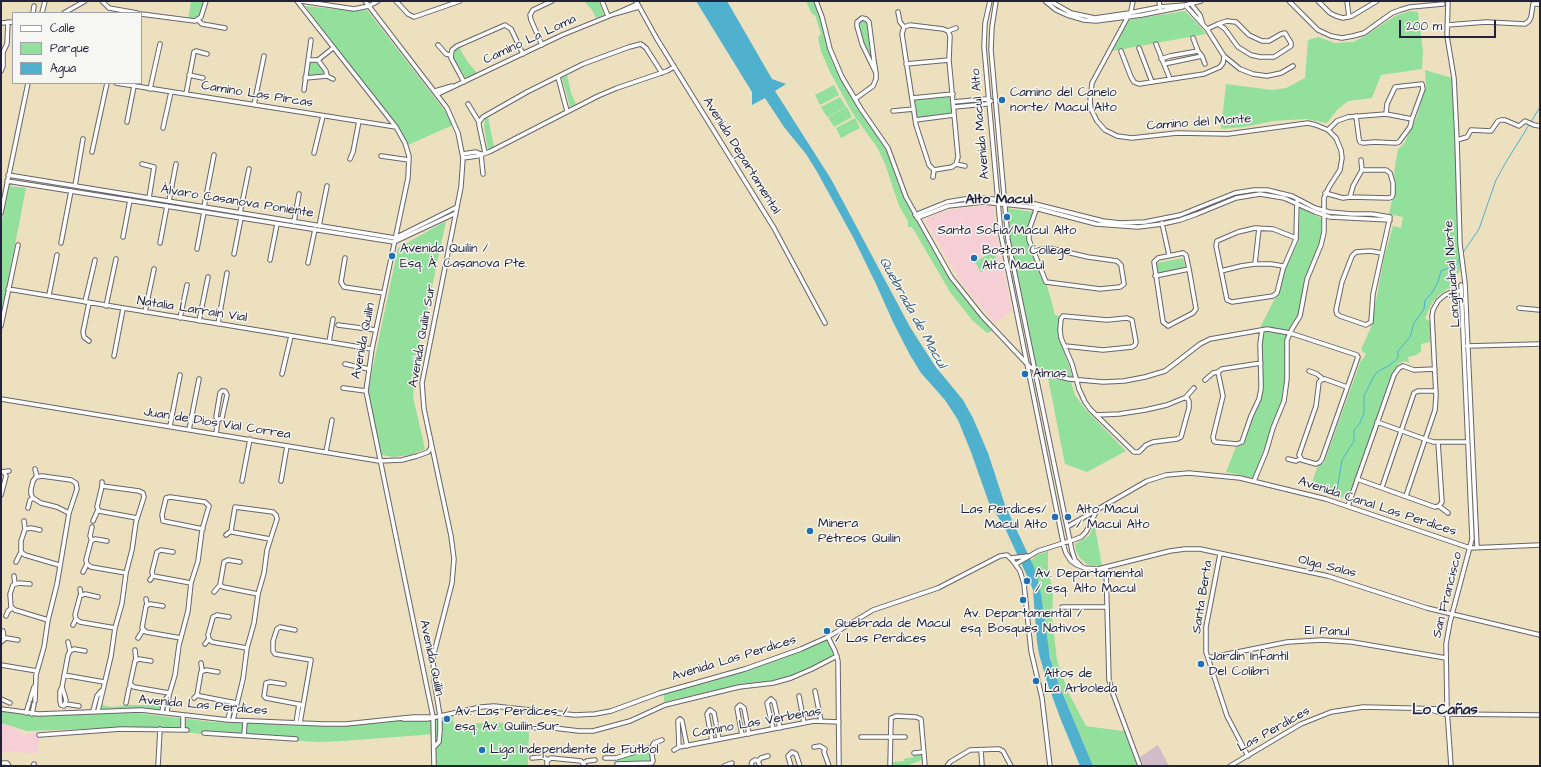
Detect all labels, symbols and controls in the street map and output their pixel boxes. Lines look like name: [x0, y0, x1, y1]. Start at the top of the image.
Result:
legend: [12, 12, 142, 84]
street label: Camino La Loma: [481, 12, 579, 68]
scale bar: [1401, 12, 1498, 38]
text: 200 m: [1406, 18, 1442, 35]
text: Calle: [50, 20, 75, 37]
text: Parque: [50, 40, 89, 57]
text: Agua: [50, 60, 76, 77]
street label: Avenida Macul Alto: [968, 68, 994, 180]
street label: Camino Las Pircas: [200, 78, 314, 112]
place label: Camino del Canelo norte/ Macul Alto: [1010, 85, 1117, 116]
street label: Avenida Departamental: [699, 95, 783, 217]
marker: Camino del Canelo norte/ Macul Alto: [997, 95, 1007, 105]
street label: Camino del Monte: [1146, 112, 1252, 134]
street label: Álvaro Casanova Poniente: [159, 182, 315, 222]
district label: Alto Macul: [965, 192, 1033, 208]
marker: Santa Sofia/Macul Alto: [1002, 212, 1012, 222]
street label: Longitudinal Norte: [1441, 220, 1465, 328]
place label: Santa Sofia/Macul Alto: [938, 223, 1076, 239]
place label: Avenida Quilín / Esq. Á. Casanova Pte.: [400, 241, 527, 272]
place label: Boston College Alto Macul: [982, 243, 1071, 274]
marker: Avenida Quilín / Esq. Á. Casanova Pte.: [387, 251, 397, 261]
marker: Boston College Alto Macul: [969, 253, 979, 263]
water label: Quebrada de Macul: [874, 254, 950, 372]
street label: Avenida Quilín Sur: [406, 283, 440, 389]
street label: Natalia Larraín Vial: [136, 294, 248, 326]
street label: Avenida Quilín: [349, 302, 379, 380]
place label: Almas: [1033, 366, 1067, 382]
marker: Almas: [1020, 369, 1030, 379]
street label: Juan de Dios Vial Correa: [142, 405, 292, 443]
street label: Avenida Canal Las Perdices: [1296, 474, 1458, 540]
place label: Las Perdices/ Macul Alto: [961, 502, 1047, 533]
place label: Alto Macul / Macul Alto: [1076, 502, 1150, 533]
marker: Las Perdices/ Macul Alto: [1050, 512, 1060, 522]
marker: Alto Macul / Macul Alto: [1063, 512, 1073, 522]
place label: Minera Pétreos Quilín: [818, 516, 900, 547]
marker: Minera Pétreos Quilín: [805, 526, 815, 536]
street label: San Francisco: [1430, 550, 1466, 640]
street label: Olga Salas: [1296, 552, 1358, 582]
street label: Santa Berta: [1190, 559, 1216, 635]
place label: Av. Departamental / esq. Alto Macul: [1035, 566, 1143, 597]
marker: Av. Departamental / esq. Alto Macul: [1022, 576, 1032, 586]
marker: Av. Departamental / esq. Bosques Nativos: [1018, 595, 1028, 605]
place label: Av. Departamental / esq. Bosques Nativos: [961, 606, 1085, 637]
place label: Quebrada de Macul / Las Perdices: [835, 616, 951, 647]
street label: Avenida Quilín: [415, 619, 447, 697]
street label: El Panul: [1304, 623, 1350, 641]
marker: Quebrada de Macul / Las Perdices: [822, 626, 832, 636]
street label: Avenida Las Perdices: [670, 633, 798, 685]
place label: Jardín Infantil Del Colibrí: [1209, 649, 1289, 680]
marker: Jardín Infantil Del Colibrí: [1196, 659, 1206, 669]
place label: Altos de La Arboleda: [1044, 666, 1117, 697]
marker: Altos de La Arboleda: [1031, 676, 1041, 686]
street label: Avenida Las Perdices: [138, 693, 268, 719]
district label: Lo Cañas: [1412, 702, 1478, 720]
place label: Av. Las Perdices / esq. Av. Quilín-Sur: [455, 704, 568, 735]
street label: Camino Las Verbenas: [691, 704, 823, 742]
street label: Las Perdices: [1235, 704, 1313, 756]
marker: Av. Las Perdices / esq. Av. Quilín-Sur: [442, 714, 452, 724]
place label: Liga Independiente de Fútbol: [490, 742, 659, 758]
marker: Liga Independiente de Fútbol: [477, 745, 487, 755]

